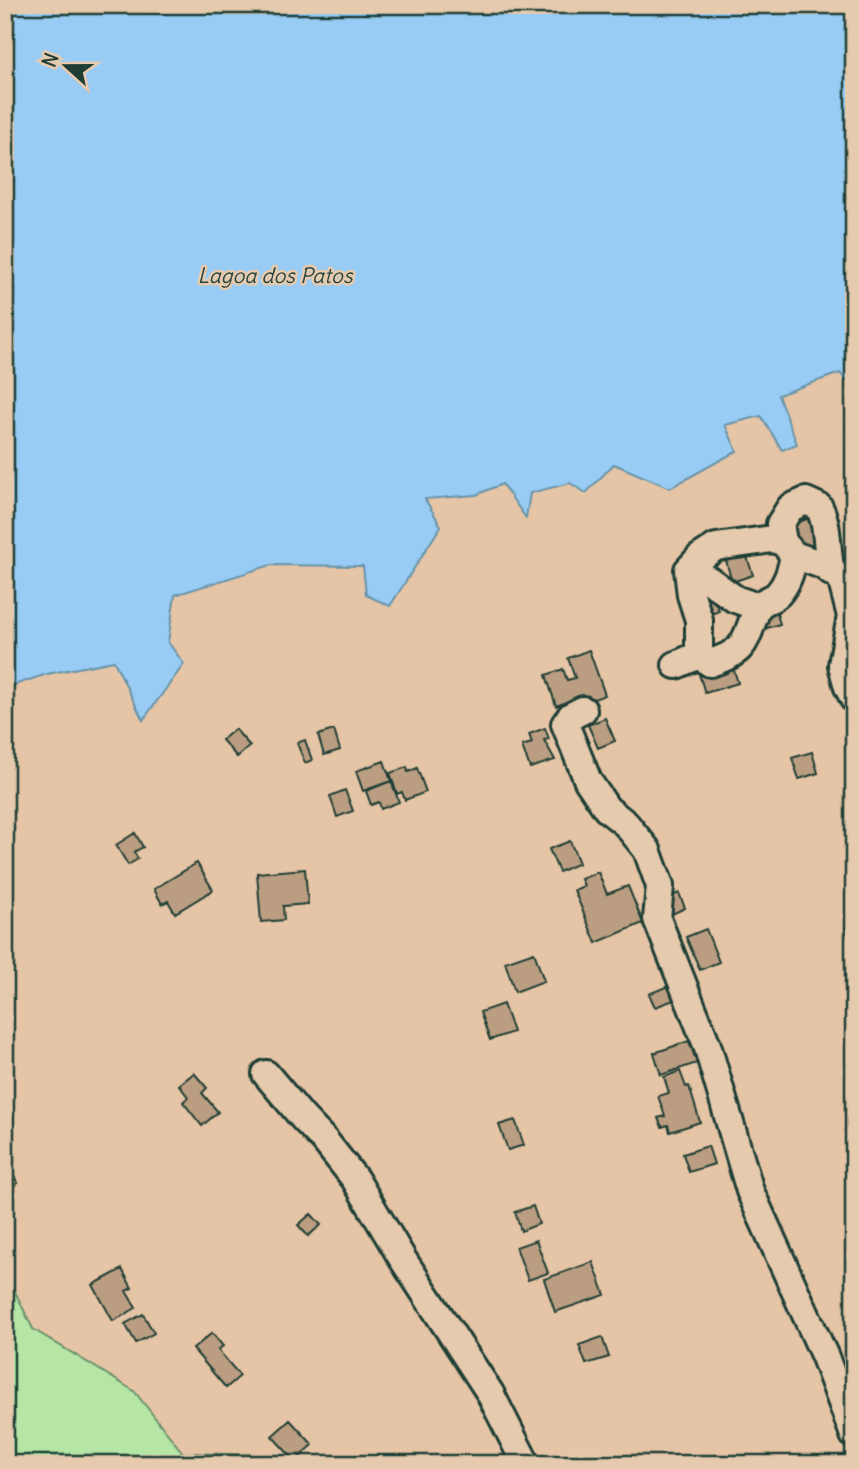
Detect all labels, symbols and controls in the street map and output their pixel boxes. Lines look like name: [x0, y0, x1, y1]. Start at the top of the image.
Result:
north arrow: [32, 32, 102, 102]
text: N: [37, 49, 64, 70]
water label: Lagoa dos Patos: [198, 262, 354, 289]

